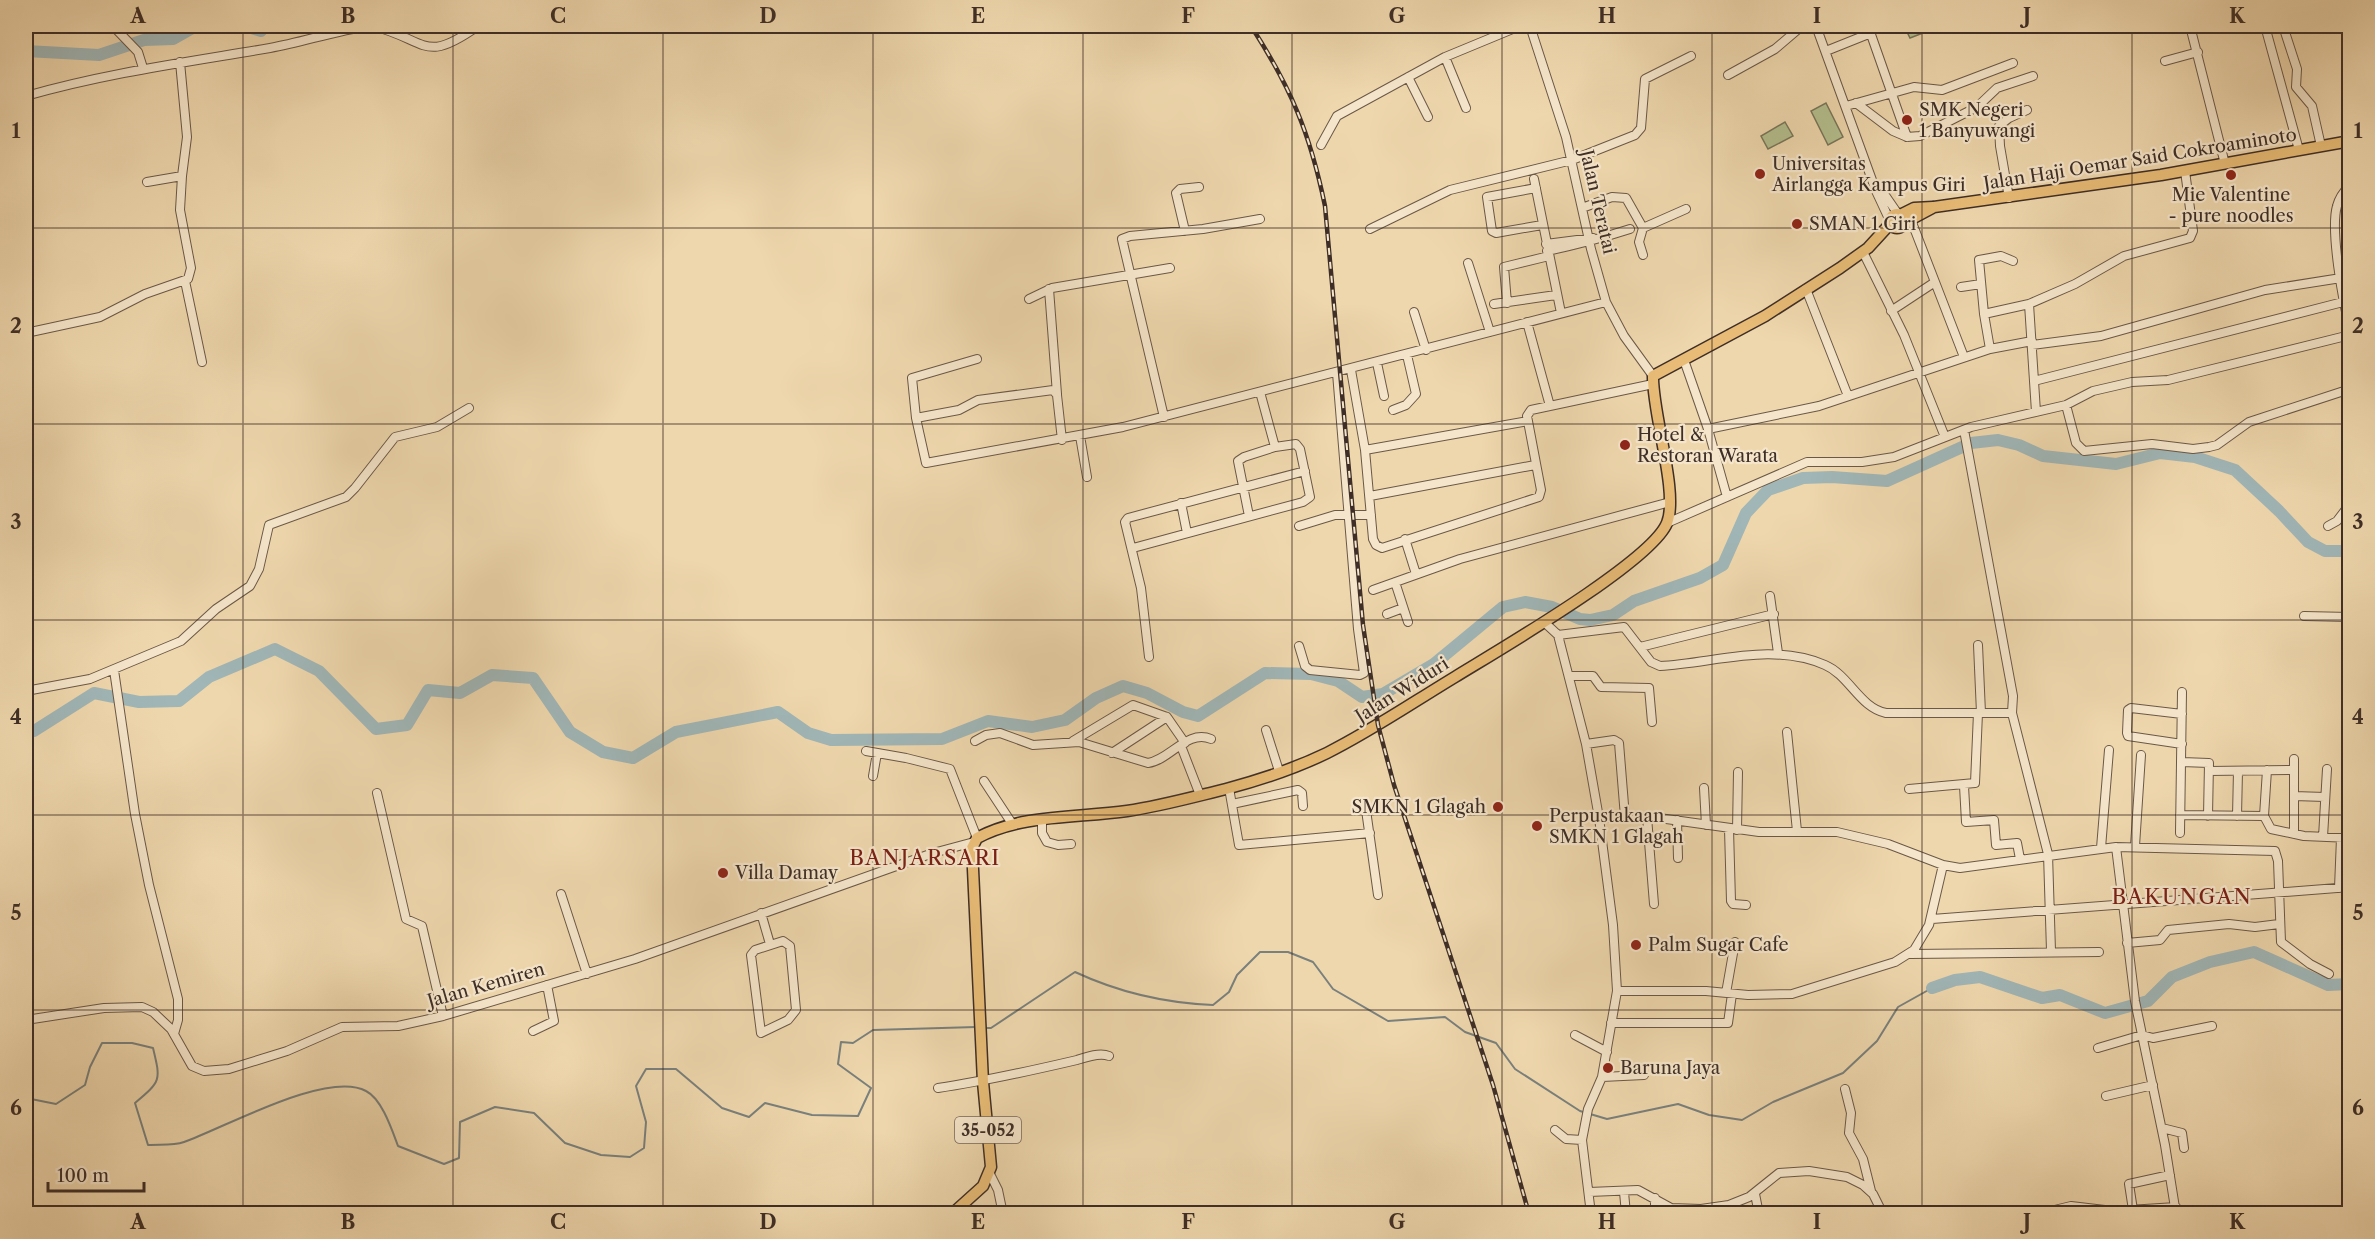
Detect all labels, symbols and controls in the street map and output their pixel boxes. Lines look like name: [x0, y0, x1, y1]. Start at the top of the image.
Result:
text: A: [129, 4, 146, 28]
text: B: [341, 4, 356, 28]
text: C: [550, 4, 566, 28]
text: D: [759, 4, 777, 28]
text: E: [971, 4, 985, 28]
text: F: [1181, 4, 1195, 28]
text: G: [1389, 4, 1406, 28]
text: H: [1598, 4, 1616, 28]
text: I: [1813, 4, 1821, 28]
text: J: [2019, 4, 2031, 28]
text: K: [2229, 4, 2246, 28]
place label: SMK Negeri 1 Banyuwangi: [1919, 99, 2036, 142]
marker: SMK Negeri 1 Banyuwangi: [1900, 113, 1914, 127]
text: 1: [12, 119, 21, 143]
text: 1: [2354, 119, 2363, 143]
street label: Jalan Haji Oemar Said Cokroaminoto: [1979, 123, 2298, 195]
street label: Jalan Teratai: [1575, 145, 1621, 257]
place label: Universitas Airlangga Kampus Giri: [1771, 153, 1966, 196]
marker: Universitas Airlangga Kampus Giri: [1753, 167, 1767, 181]
marker: Mie Valentine - pure noodles: [2224, 168, 2238, 182]
place label: Mie Valentine - pure noodles: [2169, 184, 2294, 227]
place label: SMAN 1 Giri: [1809, 213, 1917, 235]
marker: SMAN 1 Giri: [1790, 217, 1804, 231]
text: 2: [10, 314, 22, 338]
text: 2: [2352, 314, 2364, 338]
place label: Hotel & Restoran Warata: [1637, 424, 1779, 467]
marker: Hotel & Restoran Warata: [1618, 438, 1632, 452]
text: 3: [10, 510, 22, 534]
text: 3: [2352, 510, 2364, 534]
street label: Jalan Widuri: [1349, 652, 1453, 729]
text: 4: [10, 705, 22, 729]
text: 4: [2352, 705, 2364, 729]
place label: SMKN 1 Glagah: [1351, 796, 1486, 818]
marker: SMKN 1 Glagah: [1491, 800, 1505, 814]
place label: Perpustakaan SMKN 1 Glagah: [1549, 805, 1684, 848]
marker: Perpustakaan SMKN 1 Glagah: [1530, 819, 1544, 833]
district label: BANJARSARI: [849, 845, 1001, 870]
place label: Villa Damay: [734, 862, 839, 884]
marker: Villa Damay: [716, 866, 730, 880]
district label: BAKUNGAN: [2112, 884, 2252, 909]
text: 5: [10, 901, 22, 925]
text: 5: [2352, 901, 2364, 925]
place label: Palm Sugar Cafe: [1648, 934, 1789, 956]
marker: Palm Sugar Cafe: [1629, 938, 1643, 952]
street label: Jalan Kemiren: [422, 958, 547, 1013]
place label: Baruna Jaya: [1620, 1057, 1721, 1079]
marker: Baruna Jaya: [1601, 1061, 1615, 1075]
text: 6: [10, 1096, 22, 1120]
text: 6: [2352, 1096, 2364, 1120]
road number: 35-052: [955, 1117, 1021, 1143]
scale bar: [48, 1155, 144, 1193]
text: 100 m: [57, 1165, 109, 1187]
text: A: [129, 1210, 146, 1234]
text: B: [341, 1210, 356, 1234]
text: C: [550, 1210, 566, 1234]
text: D: [759, 1210, 777, 1234]
text: E: [971, 1210, 985, 1234]
text: F: [1181, 1210, 1195, 1234]
text: G: [1389, 1210, 1406, 1234]
text: H: [1598, 1210, 1616, 1234]
text: I: [1813, 1210, 1821, 1234]
text: J: [2019, 1210, 2031, 1234]
text: K: [2229, 1210, 2246, 1234]

